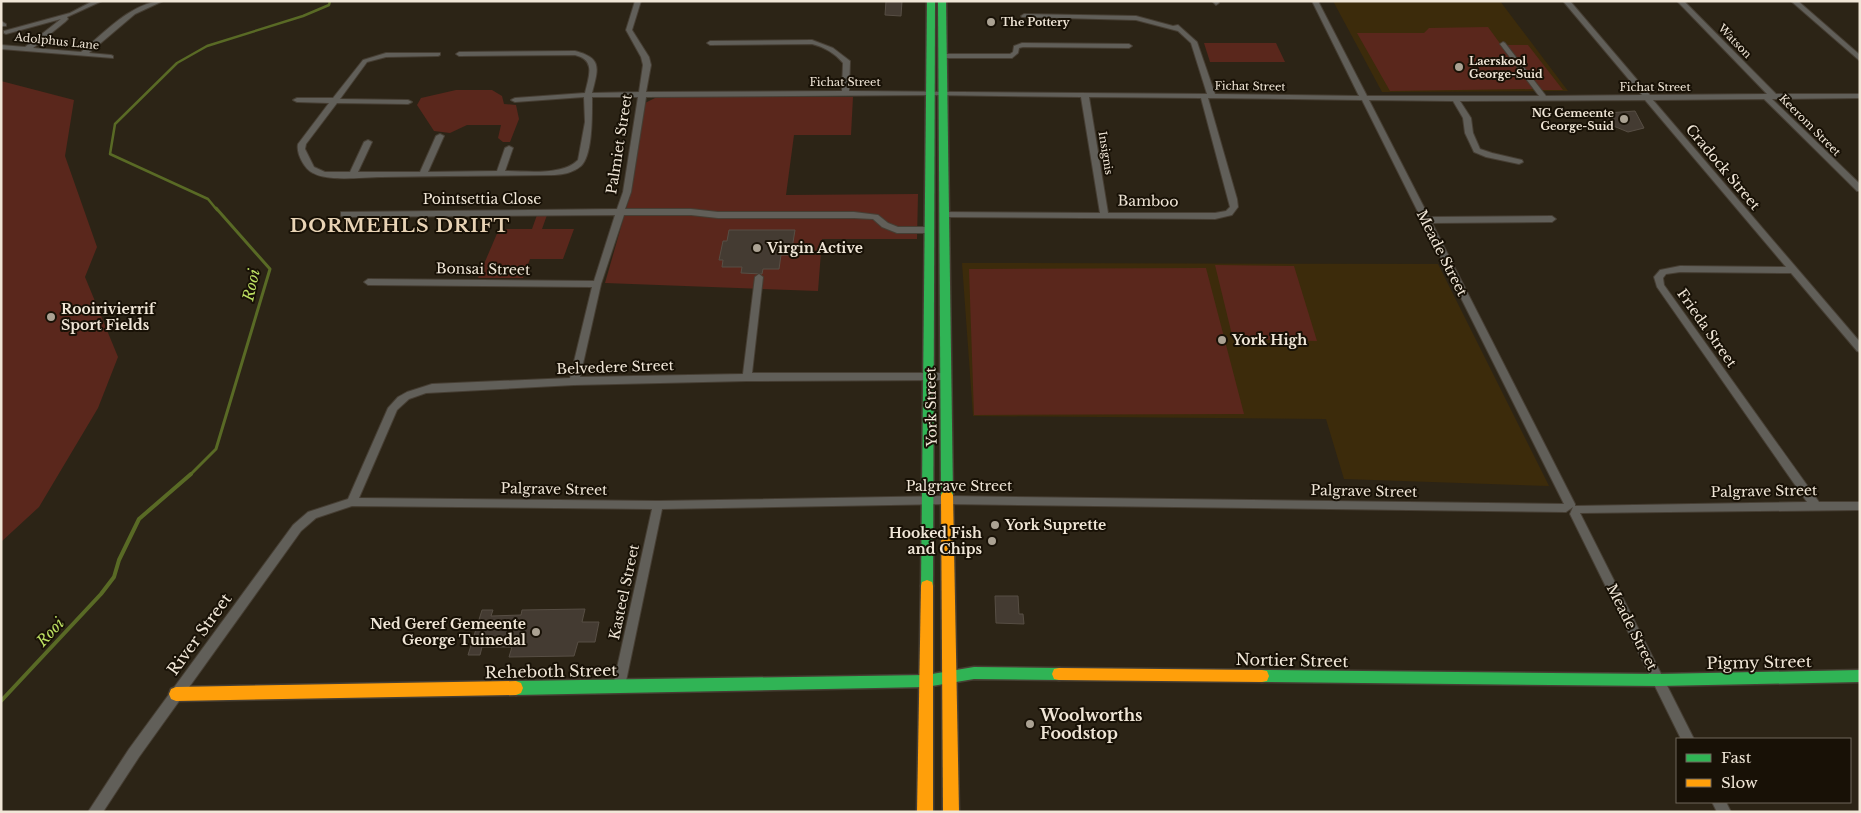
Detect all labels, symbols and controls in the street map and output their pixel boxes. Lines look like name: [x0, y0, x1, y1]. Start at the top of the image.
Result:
place label: The Pottery: [1001, 15, 1071, 29]
marker: The Pottery: [985, 16, 997, 28]
street label: Watson: [1715, 20, 1755, 61]
street label: Adolphus Lane: [13, 29, 100, 52]
place label: Laerskool George-Suid: [1469, 54, 1543, 81]
marker: Laerskool George-Suid: [1453, 61, 1465, 73]
street label: Fichat Street: [809, 75, 881, 89]
street label: Fichat Street: [1214, 78, 1286, 94]
street label: Fichat Street: [1619, 80, 1691, 94]
street label: Keerom Street: [1776, 91, 1844, 159]
street label: Palmiet Street: [602, 92, 636, 195]
place label: NG Gemeente George-Suid: [1532, 106, 1615, 133]
marker: NG Gemeente George-Suid: [1618, 113, 1630, 125]
street label: Cradock Street: [1682, 120, 1765, 214]
street label: Insignis: [1096, 130, 1116, 176]
street label: Pointsettia Close: [423, 190, 541, 208]
street label: Bamboo: [1117, 191, 1179, 211]
street label: Meade Street: [1413, 207, 1472, 300]
district label: DORMEHLS DRIFT: [290, 214, 510, 237]
place label: Virgin Active: [766, 239, 863, 257]
marker: Virgin Active: [751, 242, 763, 254]
street label: Bonsai Street: [436, 259, 531, 279]
water label: Rooi: [238, 267, 264, 304]
street label: Frieda Street: [1673, 285, 1741, 371]
place label: Rooirivierrif Sport Fields: [61, 300, 157, 334]
marker: Rooirivierrif Sport Fields: [45, 311, 57, 323]
place label: York High: [1231, 331, 1307, 349]
marker: York High: [1216, 334, 1228, 346]
street label: Belvedere Street: [556, 356, 675, 378]
street label: York Street: [921, 367, 941, 448]
street label: Palgrave Street: [906, 477, 1013, 495]
street label: Palgrave Street: [501, 479, 608, 499]
street label: Palgrave Street: [1311, 481, 1418, 501]
street label: Palgrave Street: [1711, 481, 1818, 501]
place label: York Suprette: [1004, 516, 1106, 534]
marker: York Suprette: [989, 519, 1001, 531]
place label: Hooked Fish and Chips: [889, 524, 982, 558]
marker: Hooked Fish and Chips: [986, 535, 998, 547]
street label: Kasteel Street: [605, 542, 643, 641]
street label: Meade Street: [1603, 581, 1662, 674]
street label: River Street: [163, 589, 235, 679]
water label: Rooi: [31, 613, 68, 651]
place label: Ned Geref Gemeente George Tuinedal: [370, 615, 526, 649]
marker: Ned Geref Gemeente George Tuinedal: [530, 626, 542, 638]
street label: Nortier Street: [1236, 649, 1348, 671]
street label: Pigmy Street: [1706, 651, 1812, 673]
street label: Reheboth Street: [485, 660, 617, 682]
place label: Woolworths Foodstop: [1039, 705, 1143, 743]
marker: Woolworths Foodstop: [1024, 718, 1036, 730]
legend: [1676, 738, 1851, 803]
text: Fast: [1721, 748, 1752, 767]
text: Slow: [1721, 773, 1758, 792]

